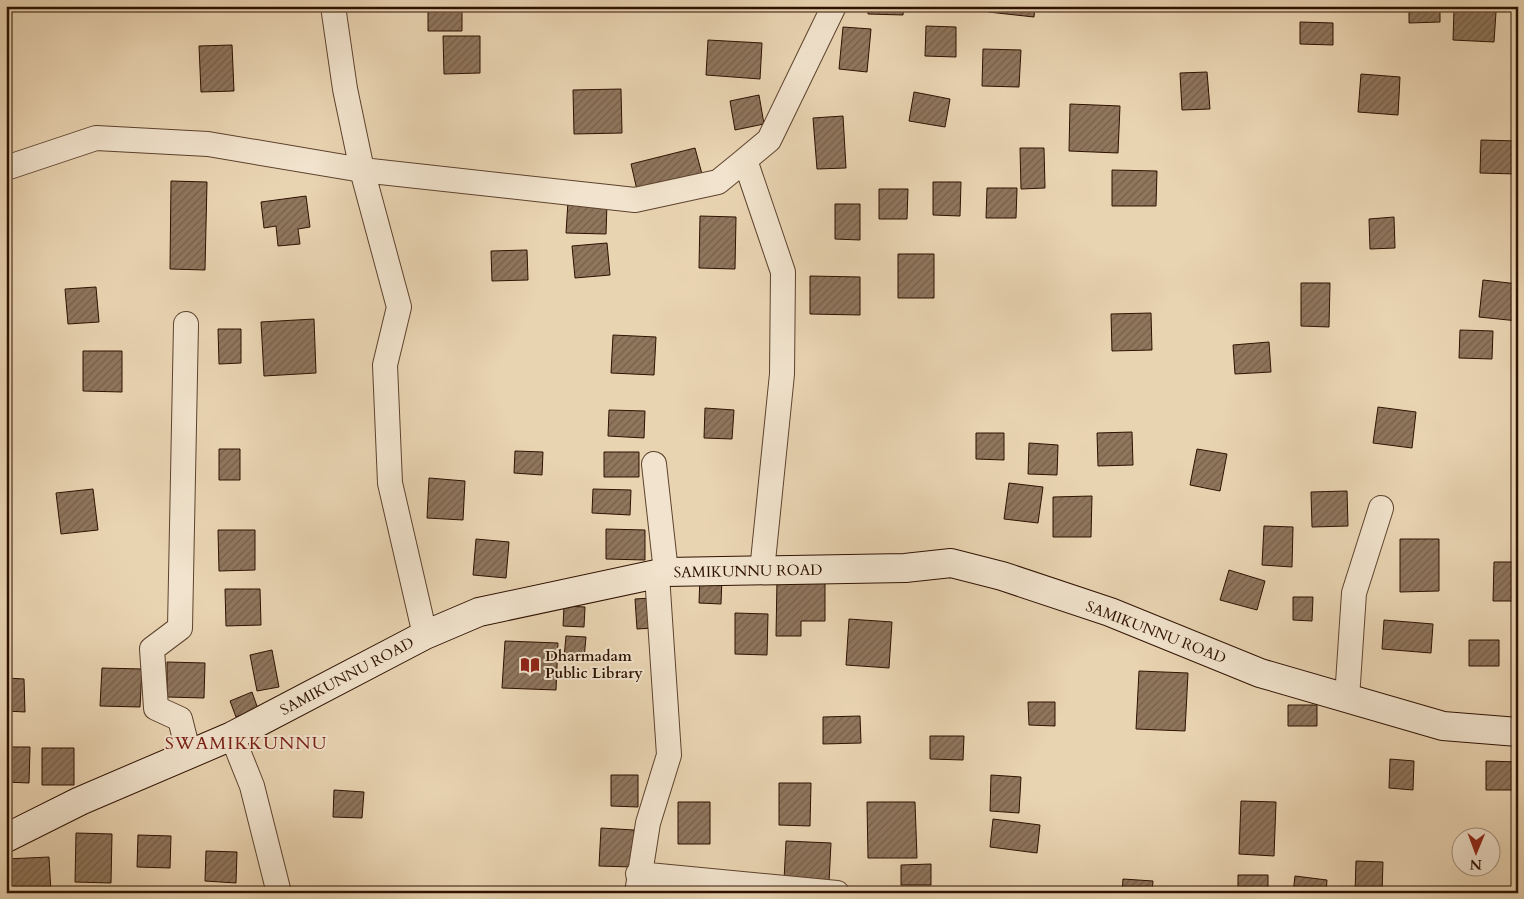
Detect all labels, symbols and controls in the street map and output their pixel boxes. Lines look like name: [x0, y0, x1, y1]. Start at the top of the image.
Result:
street label: SAMIKUNNU ROAD: [673, 560, 823, 582]
street label: SAMIKUNNU ROAD: [1083, 596, 1229, 668]
street label: SAMIKUNNU ROAD: [277, 632, 417, 720]
place label: Dharmadam Public Library: [545, 646, 643, 683]
library icon: Dharmadam Public Library: [519, 654, 541, 676]
district label: SWAMIKKUNNU: [165, 731, 327, 756]
north arrow: [1452, 826, 1502, 876]
text: N: [1470, 855, 1482, 874]

